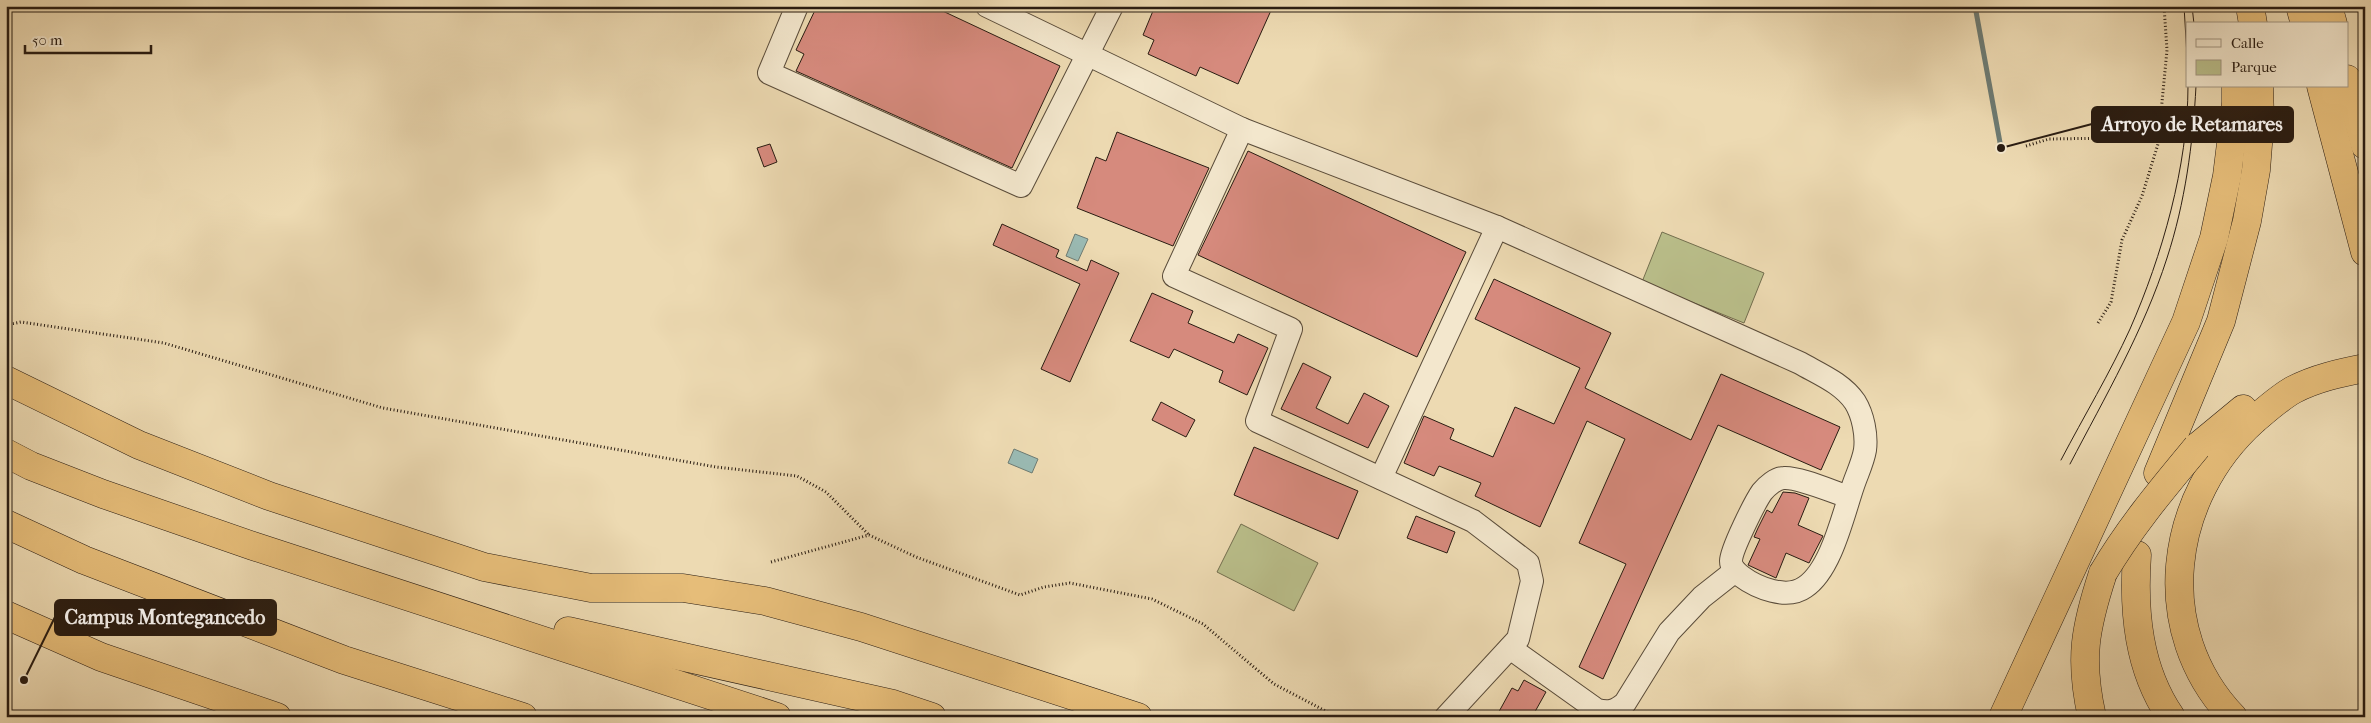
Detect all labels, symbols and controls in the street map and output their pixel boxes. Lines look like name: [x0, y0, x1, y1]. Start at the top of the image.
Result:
scale bar: [25, 22, 151, 54]
legend: [2186, 22, 2348, 88]
text: 50 m: [32, 31, 63, 49]
text: Calle: [2231, 34, 2264, 52]
text: Parque: [2231, 58, 2277, 76]
callout: Arroyo de Retamares: [2092, 107, 2293, 142]
text: Arroyo de Retamares: [2099, 113, 2283, 136]
callout: Campus Montegancedo: [55, 600, 276, 635]
text: Campus Montegancedo: [65, 606, 265, 629]

